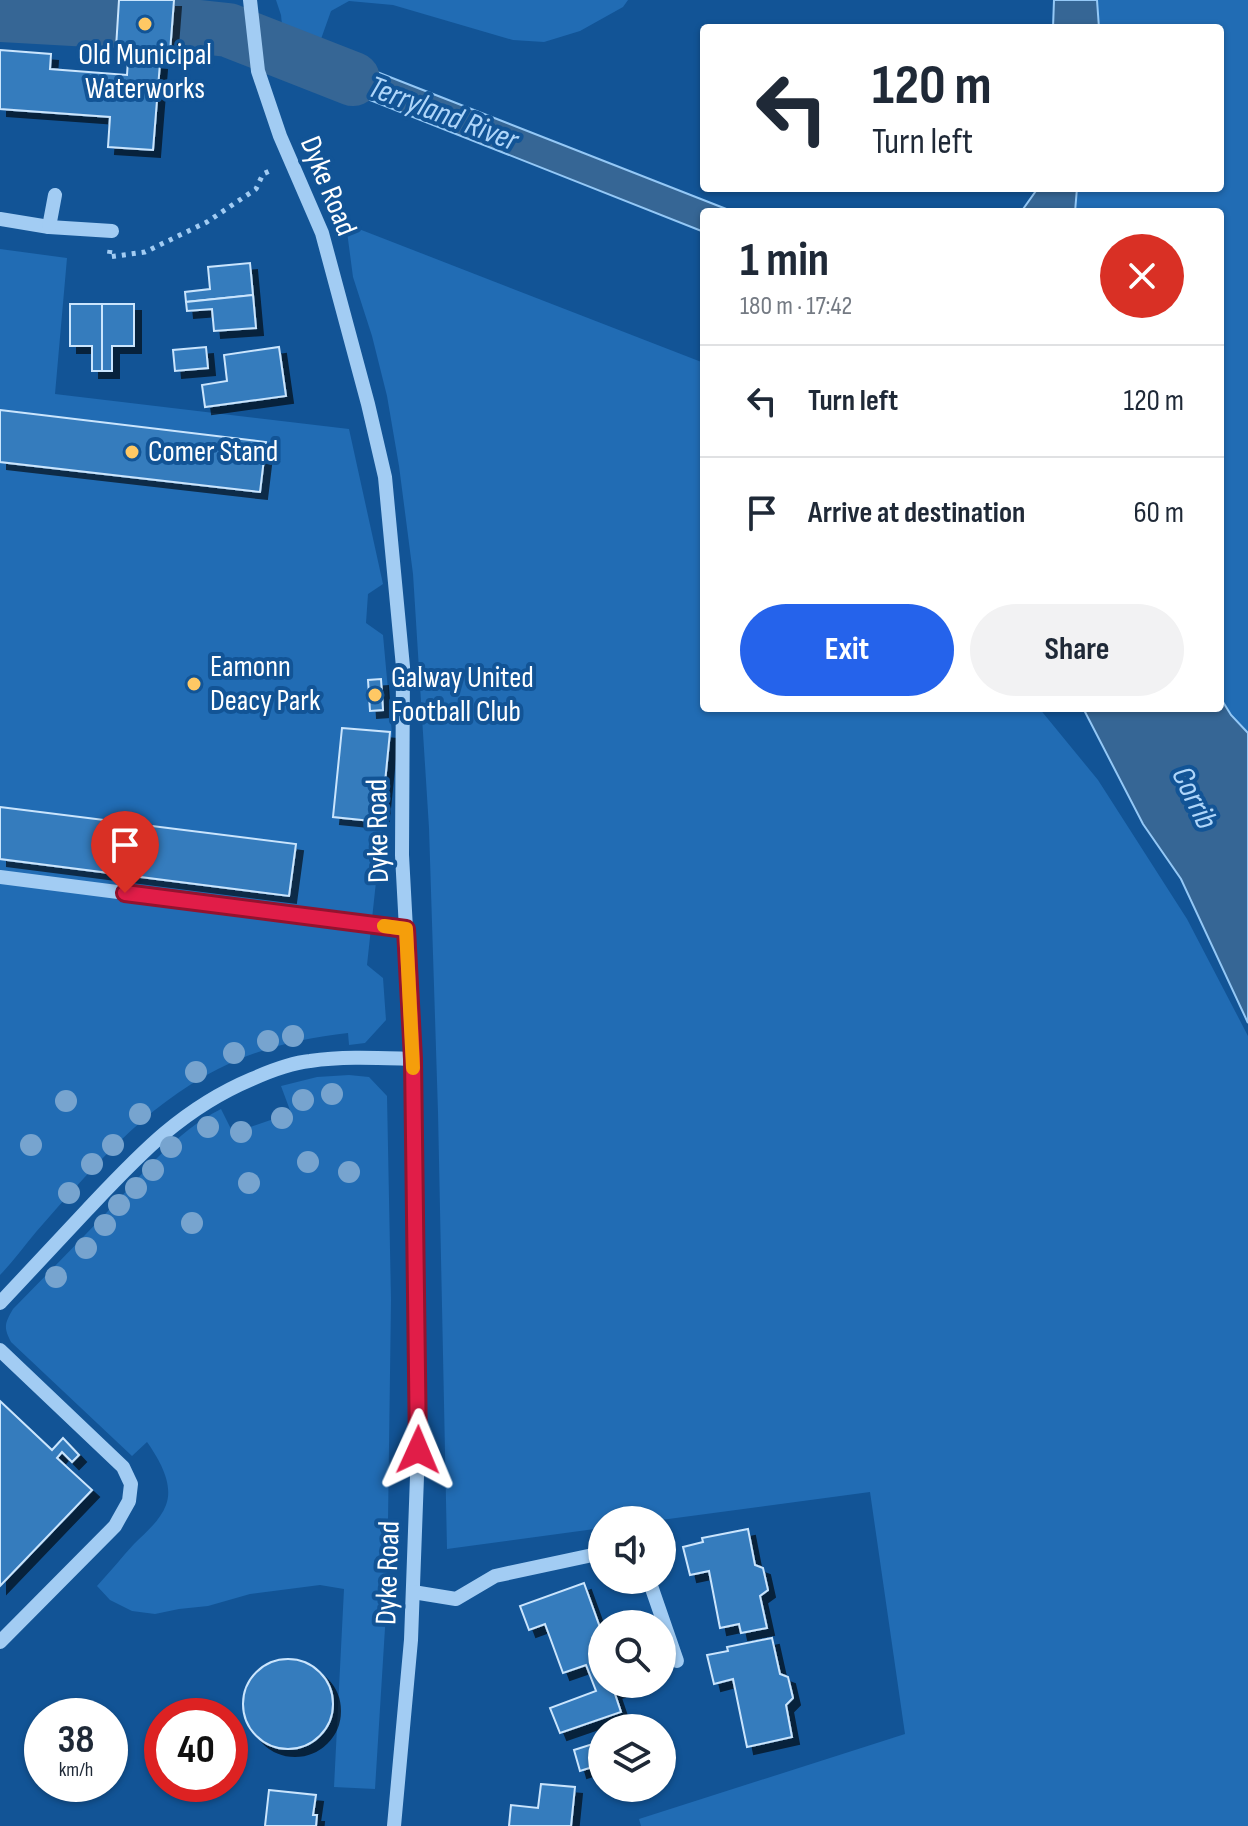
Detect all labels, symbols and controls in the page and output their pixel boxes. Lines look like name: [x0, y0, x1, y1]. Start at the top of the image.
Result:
marker: Old Municipal Waterworks: [136, 15, 154, 33]
place label: Old Municipal Waterworks: [78, 37, 212, 107]
text: 120 m: [872, 53, 992, 120]
icon: left: [740, 56, 844, 160]
water label: Terryland River: [363, 68, 524, 161]
text: Turn left: [872, 121, 973, 164]
street label: Dyke Road: [292, 131, 364, 241]
text: 1 min: [740, 232, 829, 289]
button: close: [1100, 234, 1184, 318]
text: 180 m · 17:42: [740, 291, 852, 322]
icon: left: [740, 379, 784, 423]
text: Turn left: [808, 383, 898, 419]
text: 120 m: [1123, 383, 1184, 419]
place label: Comer Stand: [148, 434, 278, 470]
marker: Comer Stand: [123, 443, 141, 461]
icon: arrive: [740, 491, 784, 535]
text: Arrive at destination: [808, 495, 1025, 531]
text: 60 m: [1133, 495, 1184, 531]
button: Exit: [740, 604, 954, 696]
button: Share: [970, 604, 1184, 696]
place label: Eamonn Deacy Park: [210, 649, 321, 719]
place label: Galway United Football Club: [391, 660, 534, 730]
marker: Eamonn Deacy Park: [185, 675, 203, 693]
marker: Galway United Football Club: [366, 686, 384, 704]
water label: Corrib: [1162, 760, 1226, 836]
street label: Dyke Road: [359, 779, 397, 883]
pin: [91, 811, 159, 893]
icon: arrive: [103, 823, 147, 867]
position arrow: [376, 1408, 460, 1492]
map controls: [588, 1506, 676, 1802]
button: sound: [588, 1506, 676, 1594]
street label: Dyke Road: [368, 1520, 408, 1626]
button: search: [588, 1610, 676, 1698]
speed limit sign: 40: [144, 1698, 248, 1802]
button: layers: [588, 1714, 676, 1802]
text: 38: [58, 1716, 94, 1764]
text: km/h: [59, 1758, 93, 1782]

